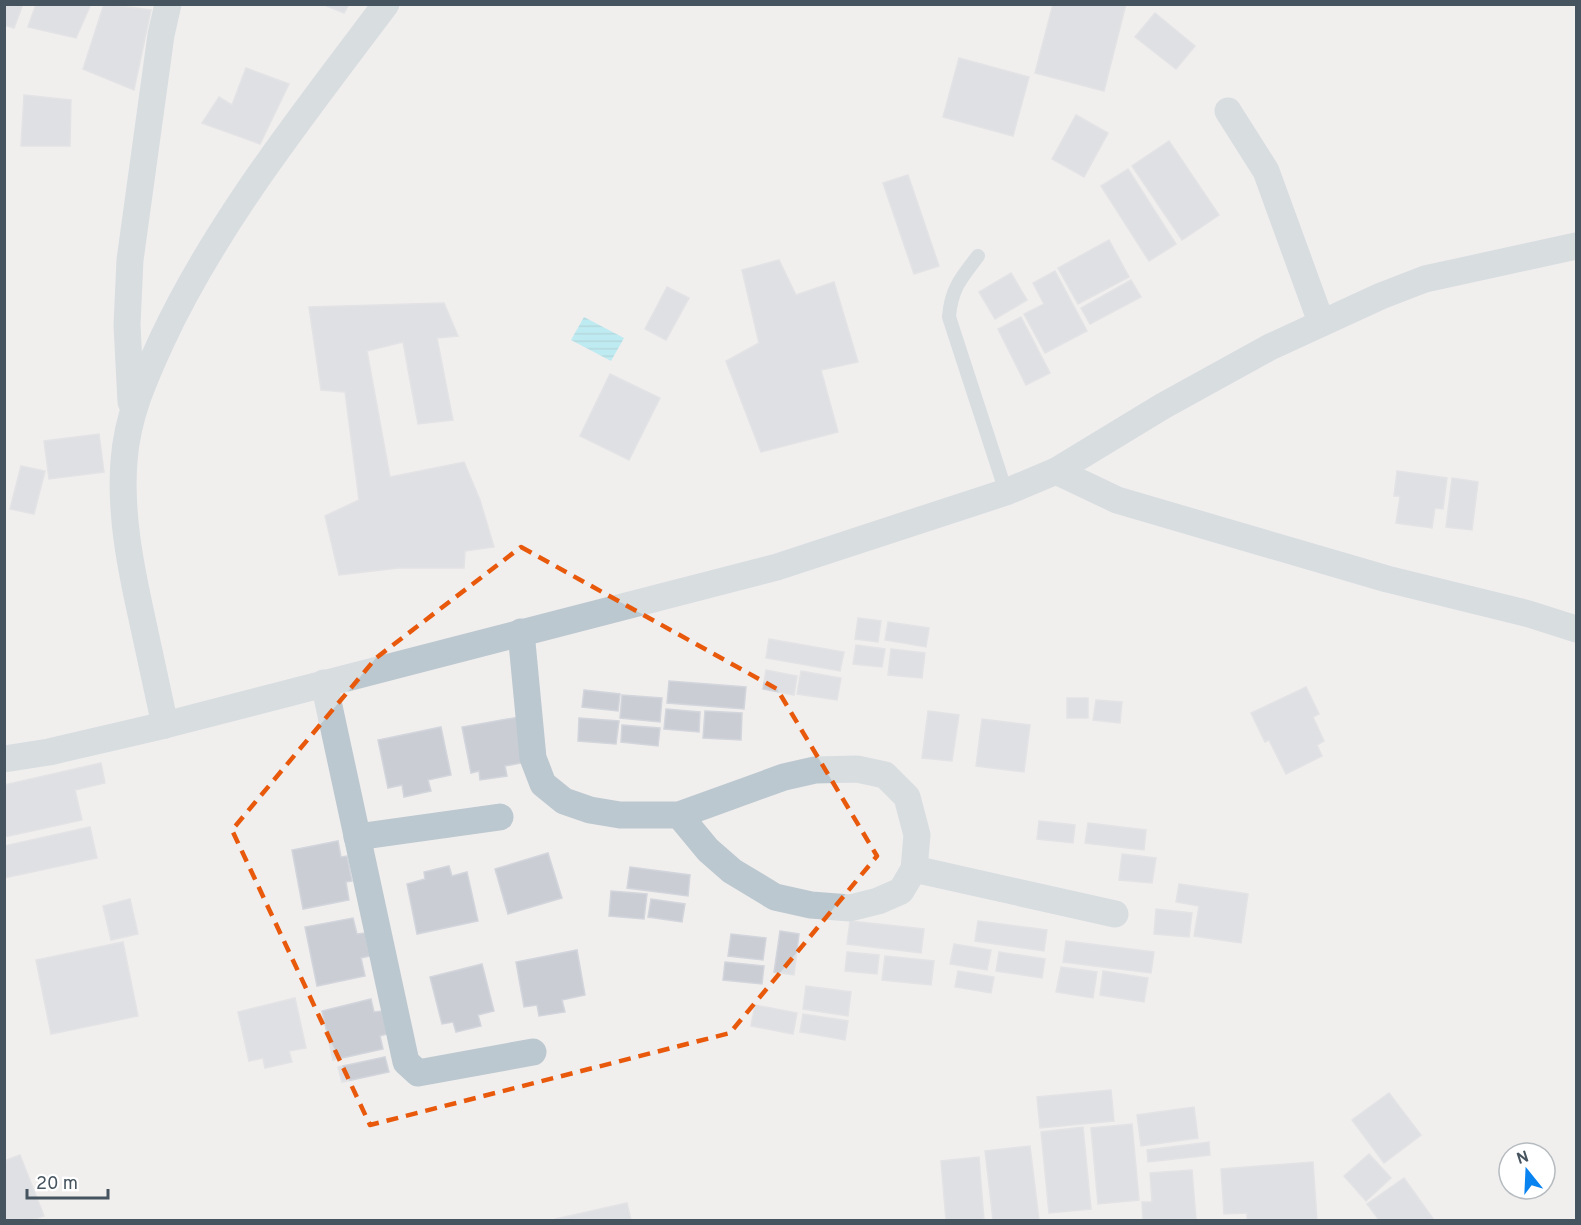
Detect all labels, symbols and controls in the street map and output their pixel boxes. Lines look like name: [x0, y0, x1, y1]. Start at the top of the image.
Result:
north arrow: [1497, 1141, 1557, 1201]
text: N: [1514, 1147, 1532, 1170]
scale bar: [27, 1162, 108, 1200]
text: 20 m: [36, 1173, 78, 1196]

